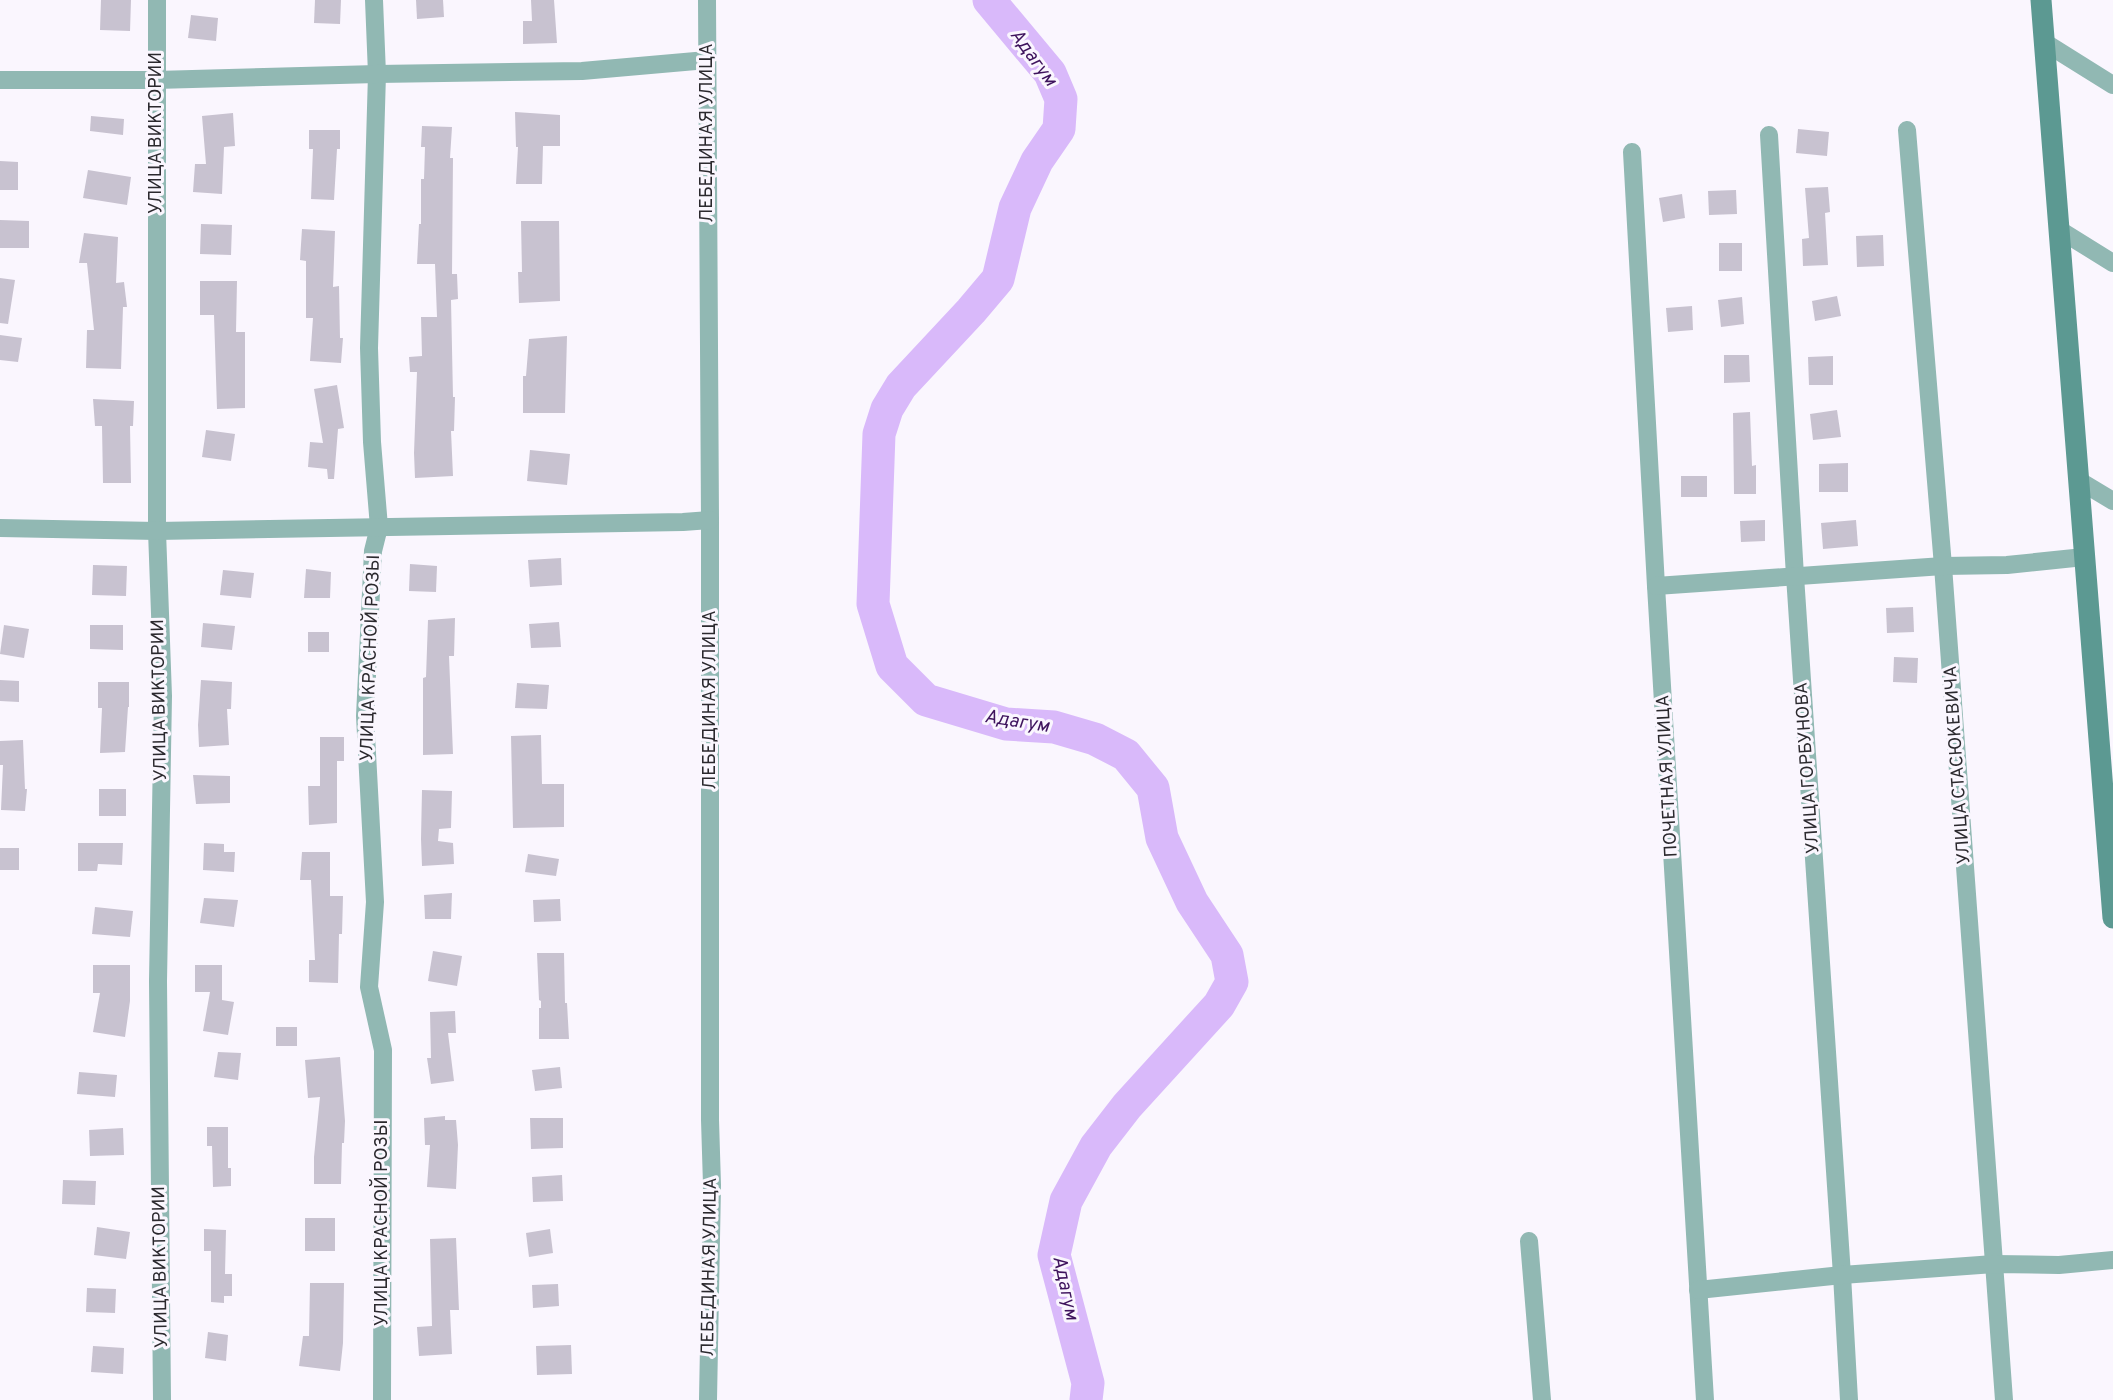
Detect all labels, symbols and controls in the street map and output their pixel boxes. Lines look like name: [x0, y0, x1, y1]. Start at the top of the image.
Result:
water label: Адагум: [1004, 25, 1062, 92]
street label: ЛЕБЕДИНАЯ УЛИЦА: [696, 43, 719, 223]
street label: УЛИЦА ВИКТОРИИ: [145, 52, 168, 214]
street label: УЛИЦА КРАСНОЙ РОЗЫ: [354, 554, 386, 762]
street label: ЛЕБЕДИНАЯ УЛИЦА: [699, 610, 722, 790]
street label: УЛИЦА ВИКТОРИИ: [147, 619, 173, 781]
street label: УЛИЦА СТАСЮКЕВИЧА: [1940, 665, 1976, 865]
street label: УЛИЦА ГОРБУНОВА: [1791, 681, 1825, 855]
street label: ПОЧЕТНАЯ УЛИЦА: [1652, 694, 1684, 858]
water label: Адагум: [983, 705, 1051, 739]
street label: УЛИЦА КРАСНОЙ РОЗЫ: [369, 1120, 394, 1326]
street label: ЛЕБЕДИНАЯ УЛИЦА: [697, 1177, 723, 1357]
street label: УЛИЦА ВИКТОРИИ: [148, 1186, 174, 1348]
water label: Адагум: [1046, 1254, 1084, 1323]

